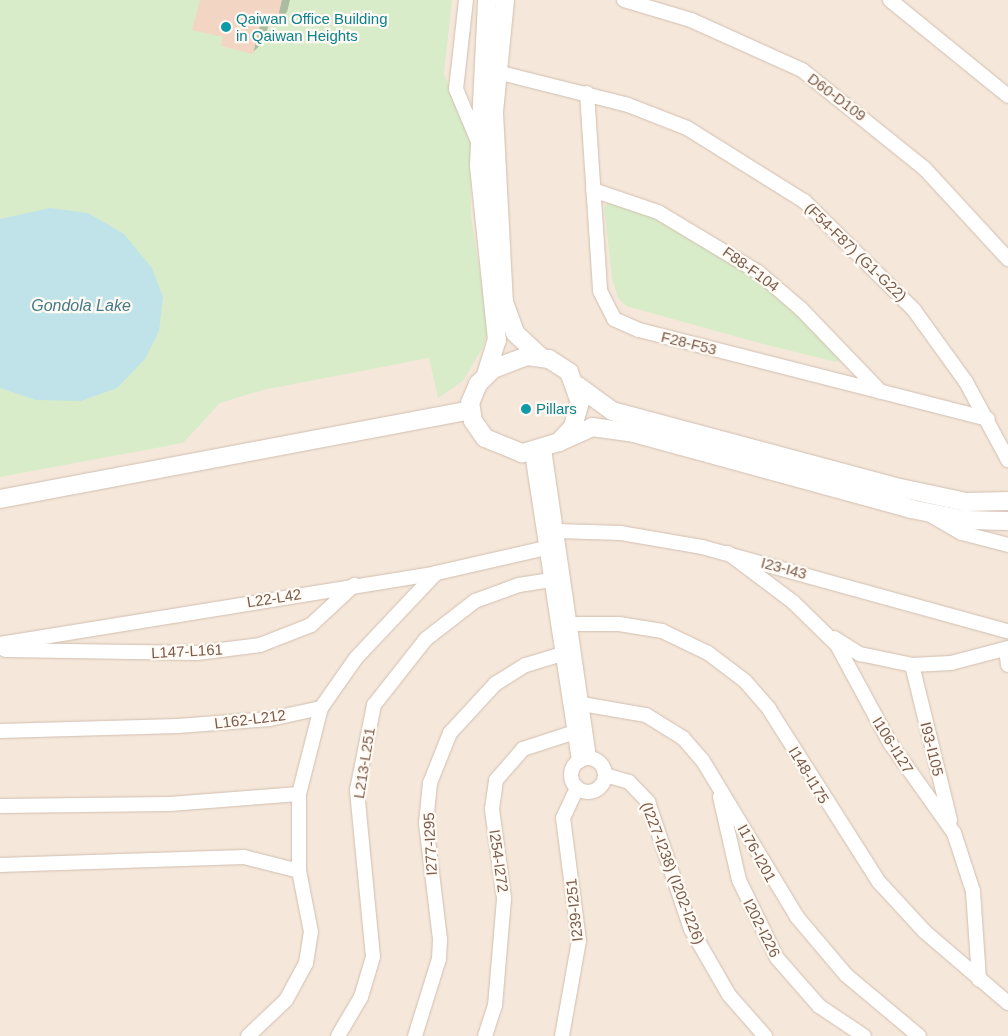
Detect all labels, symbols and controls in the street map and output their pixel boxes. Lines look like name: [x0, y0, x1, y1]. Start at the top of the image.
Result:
place label: Qaiwan Office Building in Qaiwan Heights: [236, 9, 387, 44]
marker: Qaiwan Office Building in Qaiwan Heights: [220, 21, 232, 33]
street label: D60-D109: [804, 69, 870, 125]
street label: (F54-F87) (G1-G22): [801, 199, 911, 305]
street label: F88-F104: [719, 243, 783, 295]
water label: Gondola Lake: [31, 296, 131, 316]
street label: F28-F53: [659, 327, 719, 359]
place label: Pillars: [536, 400, 577, 418]
marker: Pillars: [520, 403, 532, 415]
street label: I23-I43: [759, 553, 809, 583]
street label: L22-L42: [245, 585, 303, 611]
street label: L147-L161: [151, 640, 223, 662]
street label: L162-L212: [213, 706, 287, 732]
street label: I106-I127: [869, 713, 917, 777]
street label: I93-I105: [917, 720, 947, 778]
street label: L213-L251: [350, 726, 378, 800]
street label: I148-I175: [785, 743, 833, 807]
street label: (I227-I238) (I202-I226): [638, 799, 708, 947]
street label: I277-I295: [419, 812, 441, 876]
street label: I176-I201: [734, 821, 780, 885]
street label: I254-I272: [486, 828, 512, 894]
street label: I239-I251: [562, 878, 586, 942]
street label: I202-I226: [740, 896, 784, 960]

